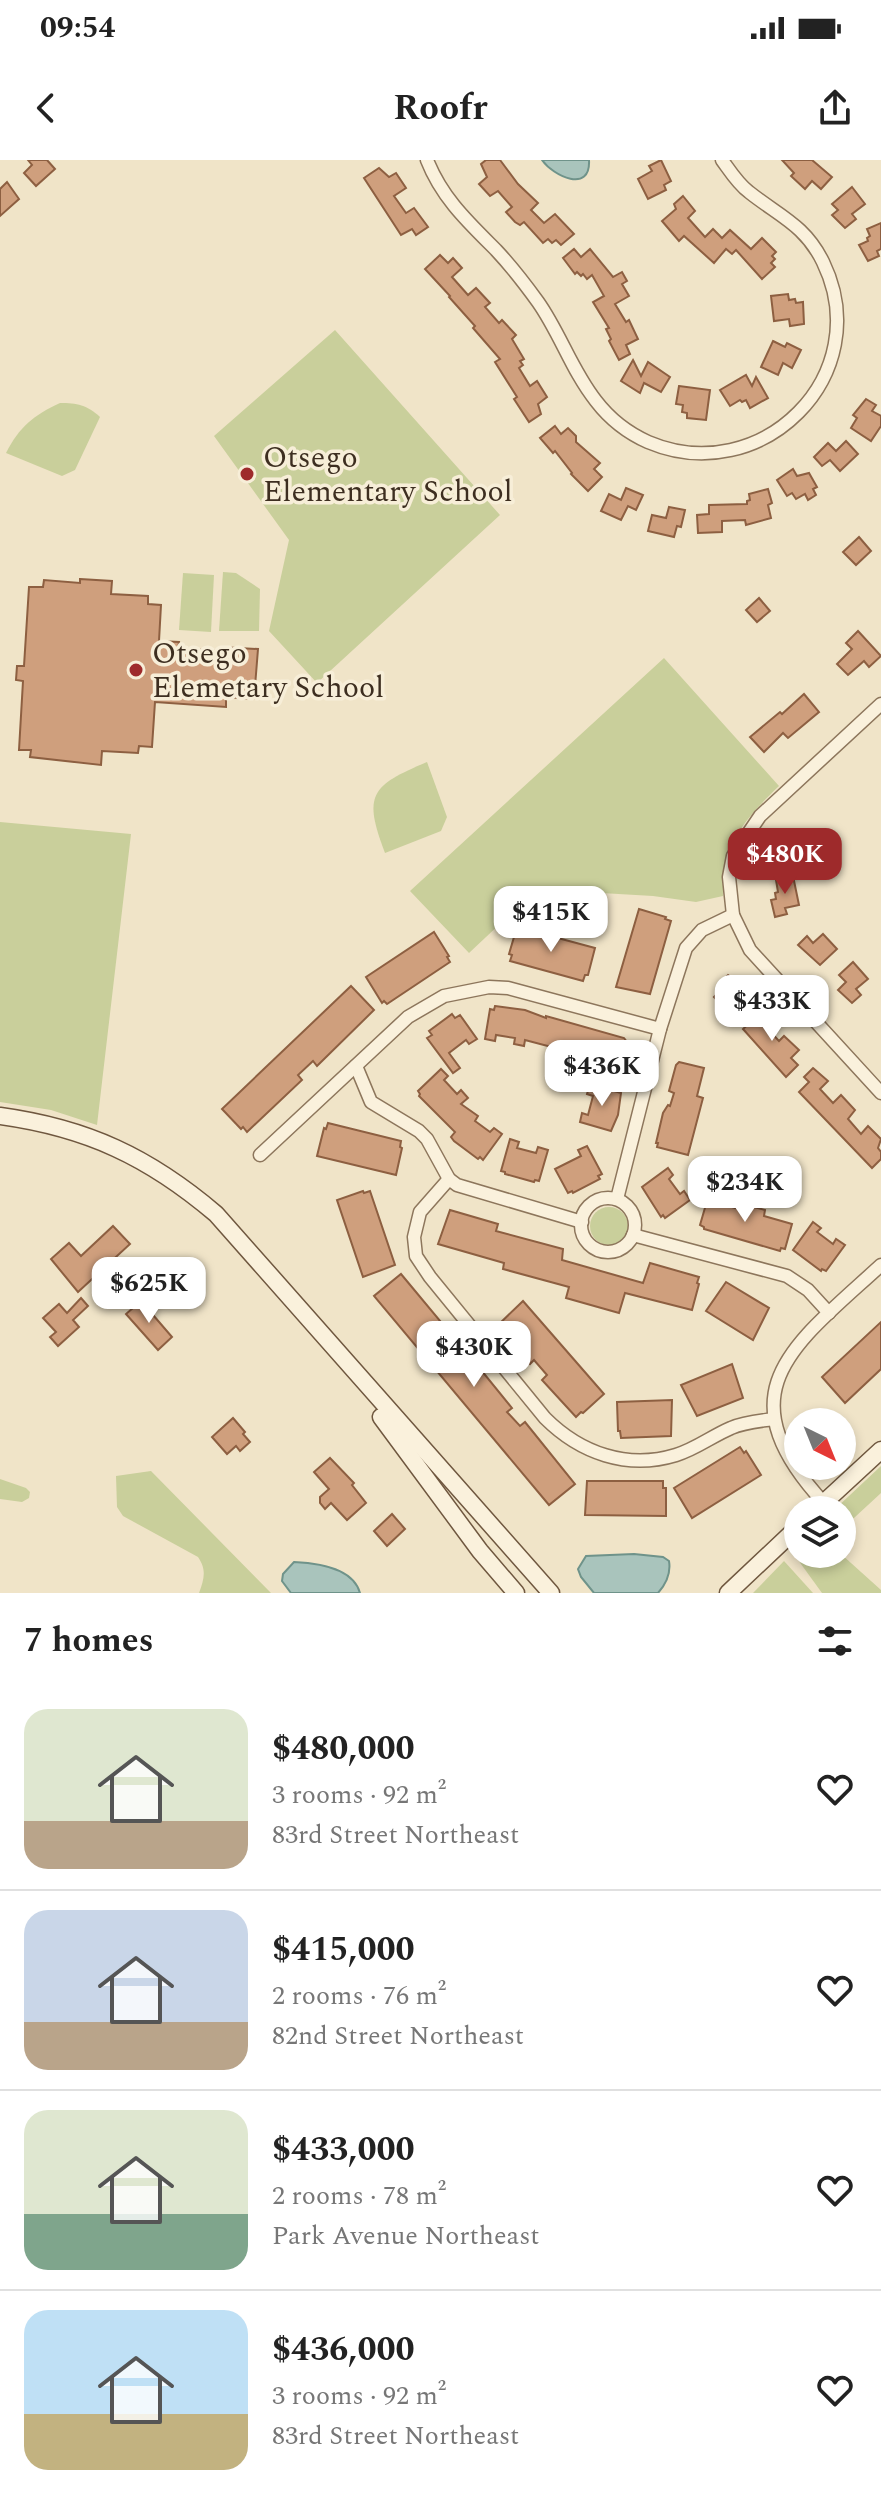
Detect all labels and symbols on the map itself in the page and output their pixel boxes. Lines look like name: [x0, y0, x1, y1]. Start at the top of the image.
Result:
place label: Otsego Elementary School: [263, 435, 513, 515]
marker: Otsego Elementary School: [238, 465, 256, 483]
place label: Otsego Elemetary School: [152, 631, 384, 711]
marker: Otsego Elemetary School: [127, 661, 145, 679]
pin: $480K: [729, 828, 841, 896]
pin: $415K: [495, 886, 607, 954]
pin: $433K: [716, 975, 828, 1043]
pin: $436K: [546, 1040, 658, 1108]
pin: $234K: [689, 1156, 801, 1224]
pin: $625K: [93, 1257, 205, 1325]
pin: $430K: [418, 1321, 530, 1389]
north arrow: [784, 1408, 856, 1480]

